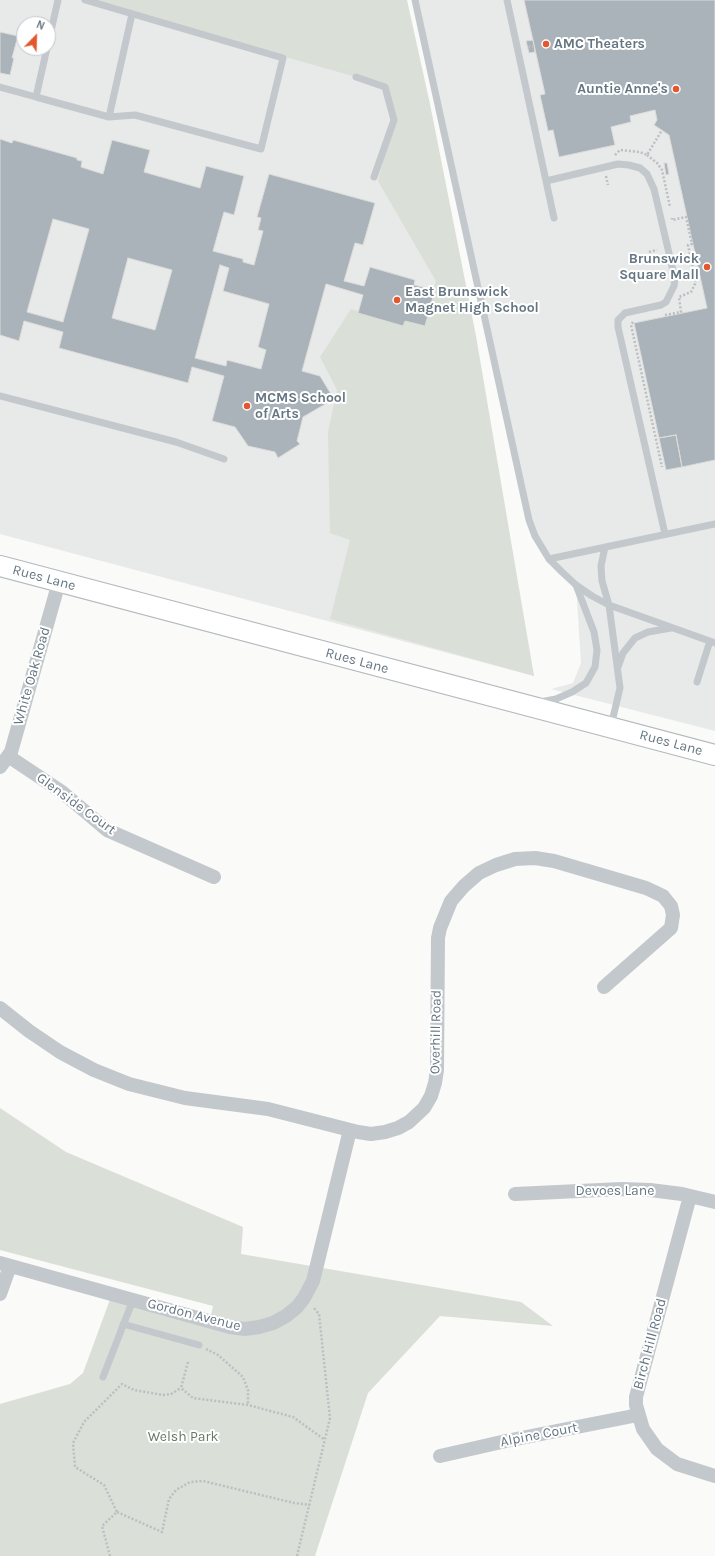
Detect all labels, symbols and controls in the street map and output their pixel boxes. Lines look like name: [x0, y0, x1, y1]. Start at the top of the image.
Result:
north arrow: [16, 16, 56, 56]
text: N: [34, 18, 47, 33]
place label: AMC Theaters: [554, 36, 645, 52]
marker: AMC Theaters: [541, 39, 551, 49]
place label: Auntie Anne's: [577, 81, 668, 97]
marker: Auntie Anne's: [671, 84, 681, 94]
place label: Brunswick Square Mall: [619, 251, 699, 284]
marker: Brunswick Square Mall: [702, 262, 712, 272]
place label: East Brunswick Magnet High School: [405, 284, 539, 316]
marker: East Brunswick Magnet High School: [392, 295, 402, 305]
place label: MCMS School of Arts: [255, 390, 346, 422]
marker: MCMS School of Arts: [242, 401, 252, 411]
street label: Rues Lane: [11, 561, 77, 595]
street label: White Oak Road: [10, 625, 54, 727]
street label: Rues Lane: [324, 644, 390, 678]
street label: Rues Lane: [638, 726, 704, 760]
street label: Glenside Court: [33, 770, 119, 838]
street label: Overhill Road: [427, 990, 445, 1074]
street label: Devoes Lane: [576, 1183, 654, 1199]
street label: Gordon Avenue: [146, 1295, 242, 1335]
street label: Birch Hill Road: [630, 1296, 670, 1392]
street label: Alpine Court: [499, 1419, 579, 1451]
park label: Welsh Park: [148, 1429, 218, 1445]

